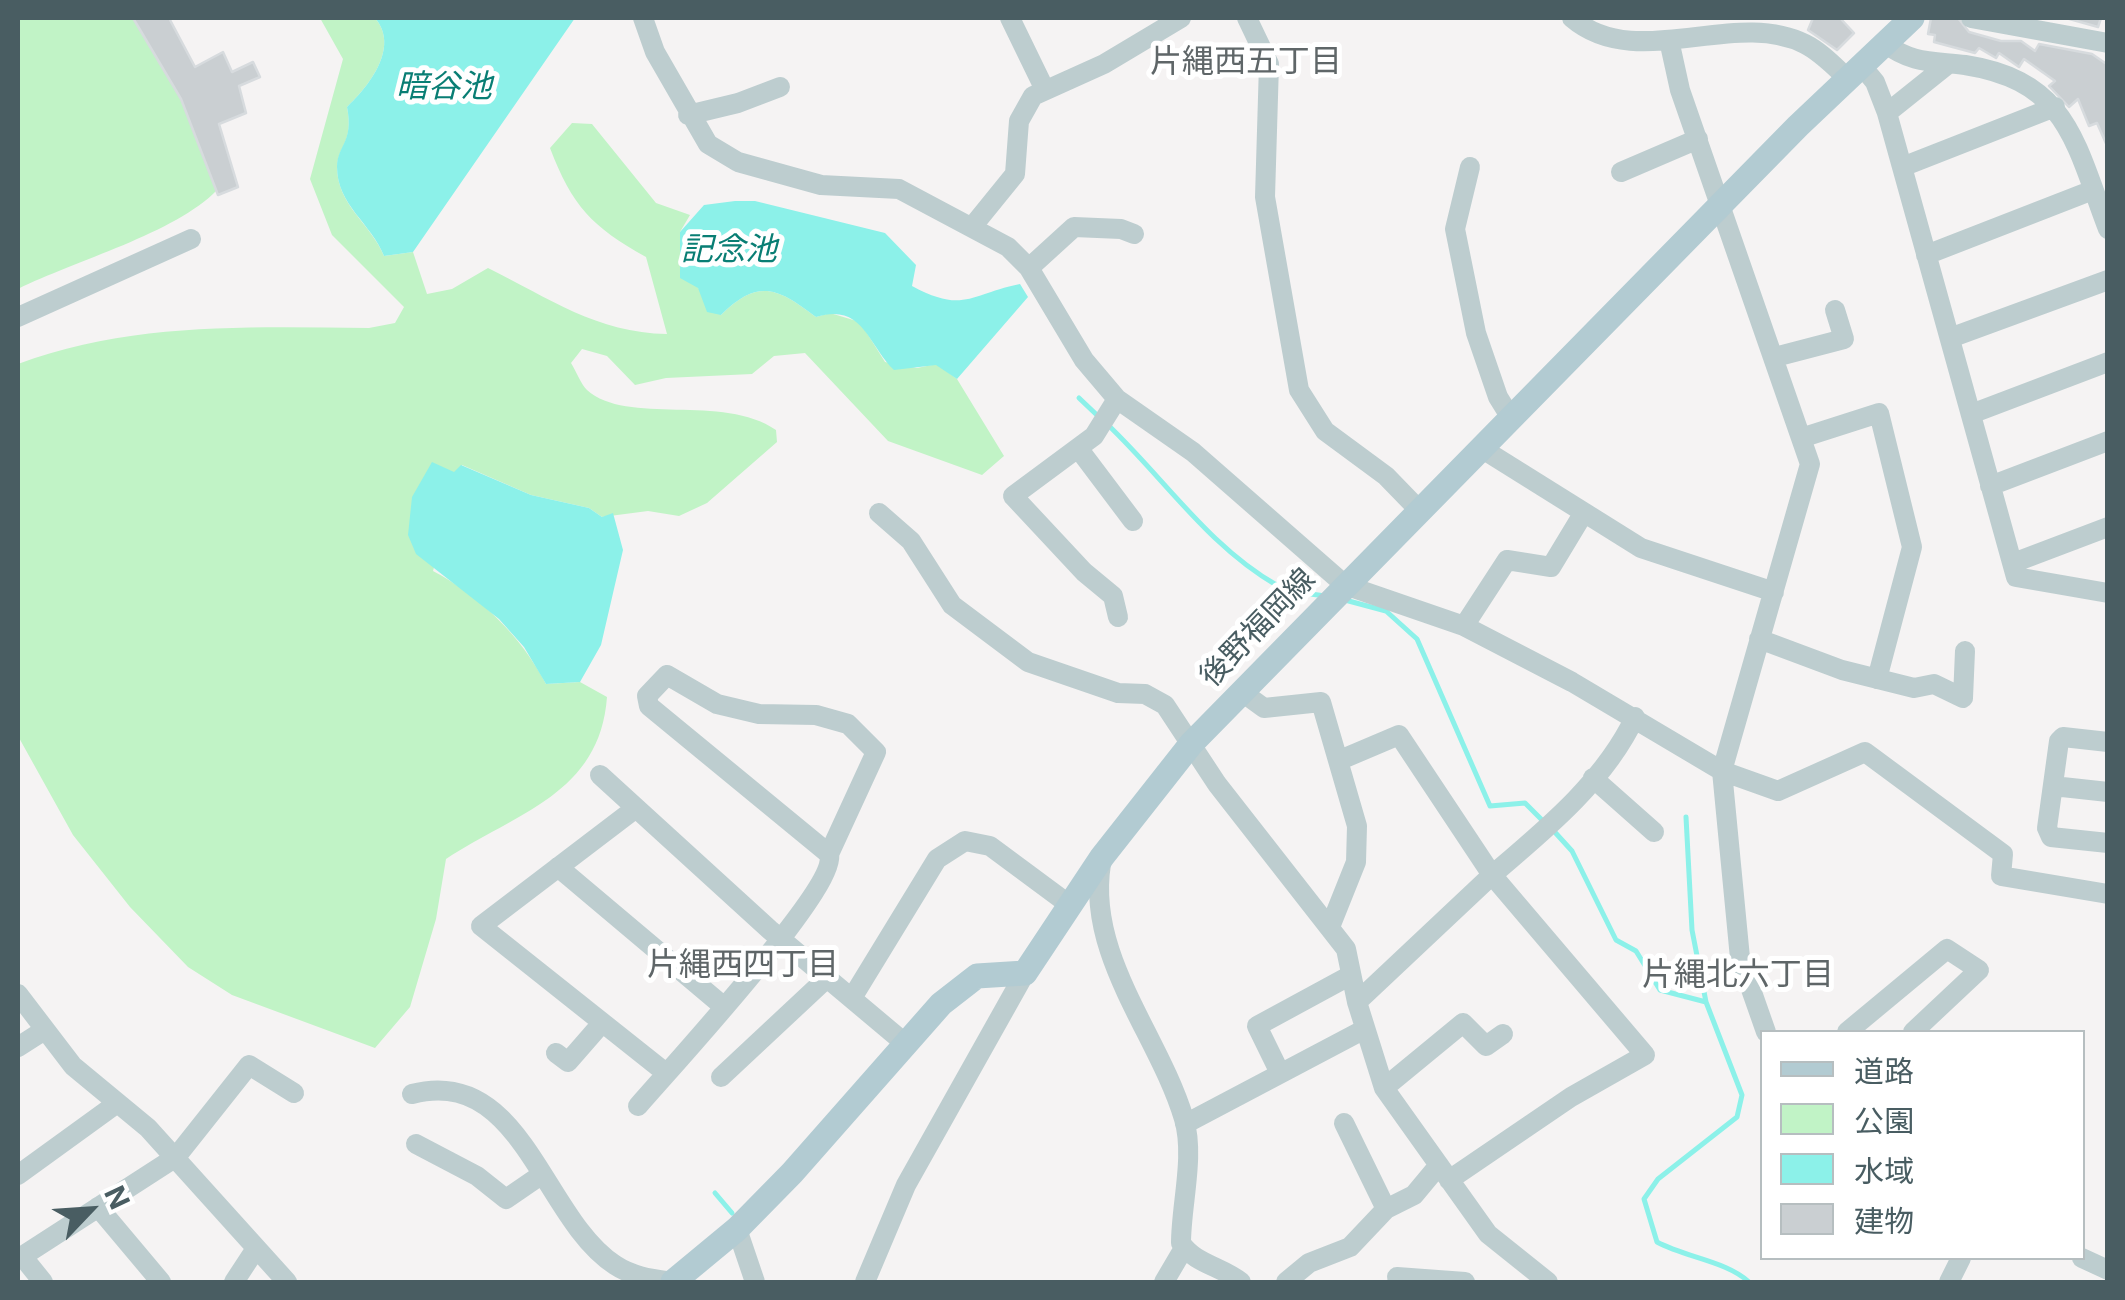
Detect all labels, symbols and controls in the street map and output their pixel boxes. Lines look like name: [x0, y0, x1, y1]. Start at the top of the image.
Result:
district label: 片縄西五丁目: [1150, 43, 1342, 81]
water label: 暗谷池: [396, 68, 492, 106]
water label: 記念池: [681, 231, 777, 269]
street label: 後野福岡線: [1193, 562, 1323, 694]
district label: 片縄西四丁目: [647, 946, 839, 984]
district label: 片縄北六丁目: [1642, 956, 1834, 994]
legend: [1760, 1030, 2085, 1260]
text: 道路: [1854, 1053, 1914, 1089]
text: 公園: [1854, 1103, 1914, 1139]
text: 水域: [1854, 1153, 1914, 1189]
north arrow: [40, 1160, 140, 1260]
text: N: [97, 1180, 137, 1214]
text: 建物: [1854, 1203, 1914, 1239]

